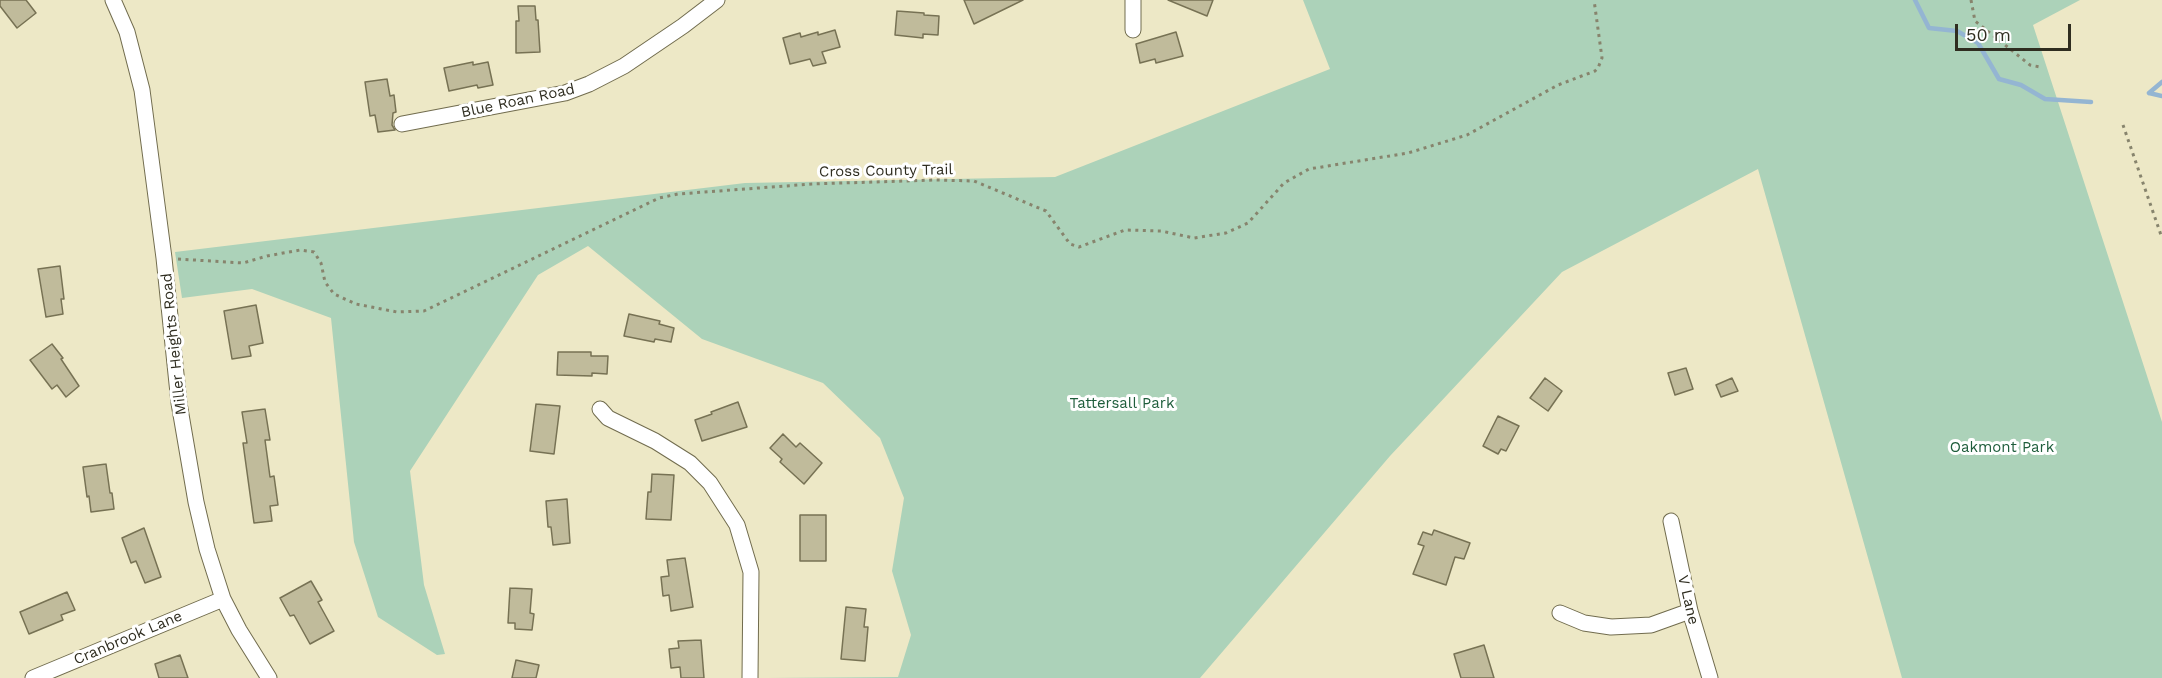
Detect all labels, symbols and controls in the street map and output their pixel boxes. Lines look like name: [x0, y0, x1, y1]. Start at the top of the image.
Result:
scale bar: [1958, 12, 2074, 50]
text: 50 m: [1966, 24, 2011, 45]
street label: Blue Roan Road: [460, 80, 576, 122]
street label: Cross County Trail: [819, 161, 953, 181]
street label: Miller Heights Road: [158, 272, 190, 416]
park label: Tattersall Park: [1070, 395, 1174, 413]
park label: Oakmont Park: [1950, 439, 2054, 457]
street label: V Lane: [1674, 574, 1702, 626]
street label: Cranbrook Lane: [71, 607, 185, 669]

